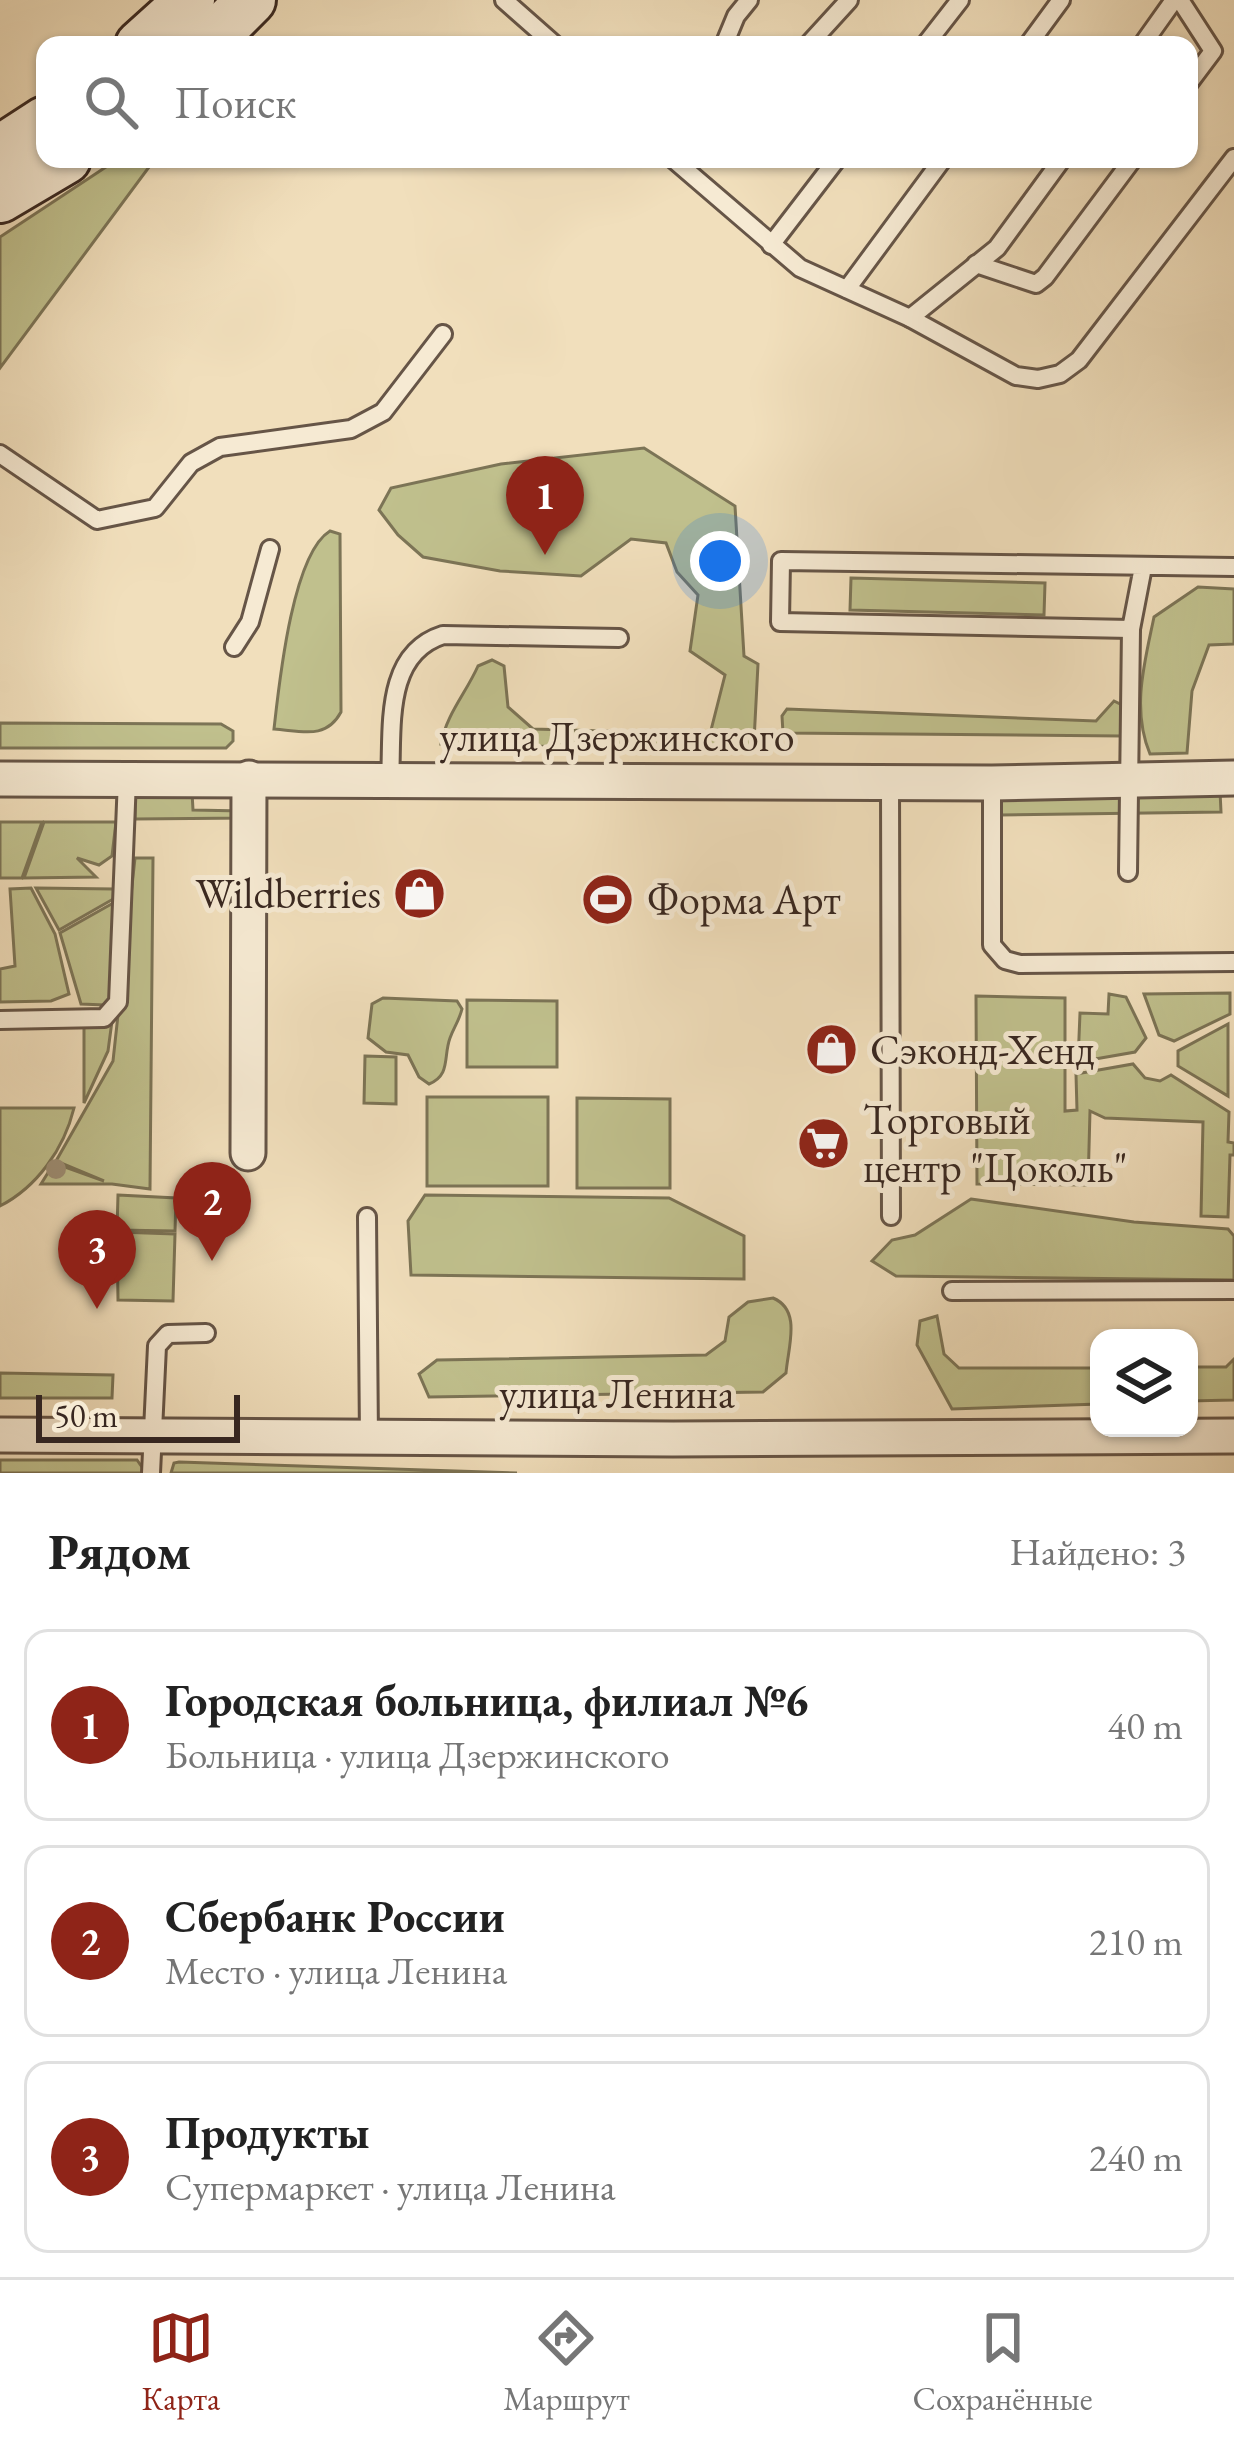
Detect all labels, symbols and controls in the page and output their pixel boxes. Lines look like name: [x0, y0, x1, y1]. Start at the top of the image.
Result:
search box: [36, 36, 1198, 168]
icon: search: [78, 69, 144, 135]
text: Поиск: [174, 73, 296, 131]
pin: 1: [506, 456, 584, 555]
your location: [690, 531, 750, 591]
street label: улица Дзержинского: [440, 709, 794, 764]
shop icon: Wildberries: [392, 865, 448, 921]
place label: Wildberries: [195, 866, 381, 921]
sports icon: Форма Арт: [580, 871, 636, 927]
place label: Форма Арт: [647, 872, 841, 927]
shop icon: Сэконд-Хенд: [803, 1021, 859, 1077]
place label: Сэконд-Хенд: [870, 1022, 1095, 1077]
place label: Торговый центр "Цоколь": [863, 1092, 1128, 1195]
supermarket icon: Торговый центр "Цоколь": [796, 1115, 852, 1171]
pin: 2: [173, 1162, 251, 1261]
pin: 3: [58, 1210, 136, 1309]
map controls: [1090, 1329, 1198, 1437]
button: layers: [1090, 1329, 1198, 1437]
street label: улица Ленина: [499, 1366, 735, 1421]
scale bar: [36, 1389, 240, 1442]
text: 50 m: [54, 1394, 118, 1437]
text: Рядом: [48, 1518, 191, 1584]
text: Найдено: 3: [1009, 1526, 1186, 1577]
text: Городская больница, филиал №6: [165, 1671, 808, 1729]
text: 1: [80, 1700, 100, 1751]
text: 40 m: [1107, 1700, 1183, 1751]
text: Больница · улица Дзержинского: [165, 1729, 670, 1780]
text: Сбербанк России: [165, 1887, 505, 1945]
text: 2: [80, 1916, 100, 1967]
text: 210 m: [1089, 1916, 1183, 1967]
text: Место · улица Ленина: [165, 1945, 507, 1996]
text: Продукты: [165, 2103, 370, 2161]
text: 3: [80, 2132, 100, 2183]
text: 240 m: [1089, 2132, 1183, 2183]
text: Супермаркет · улица Ленина: [165, 2161, 616, 2212]
tab: Карта: [141, 2305, 220, 2420]
tab: Маршрут: [503, 2305, 630, 2420]
tab: Сохранённые: [913, 2305, 1093, 2420]

